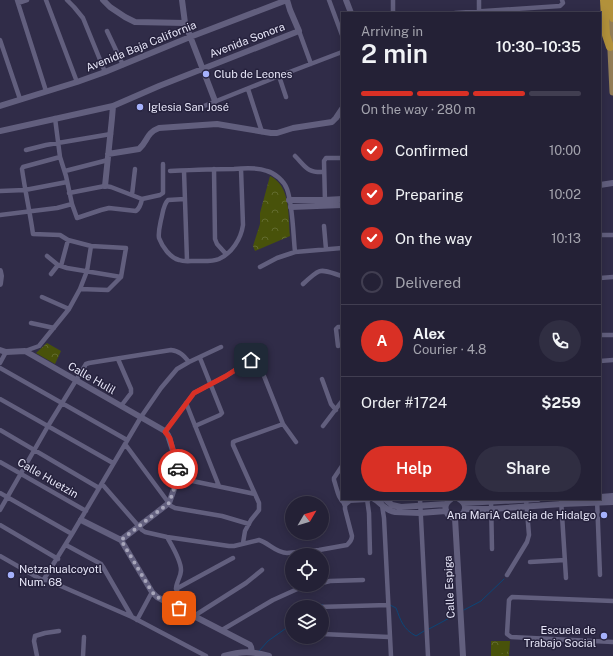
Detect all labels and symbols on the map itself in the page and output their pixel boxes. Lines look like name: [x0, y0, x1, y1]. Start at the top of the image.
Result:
street label: Avenida Baja California: [84, 18, 198, 74]
street label: Avenida Sonora: [208, 20, 286, 60]
place label: Club de Leones: [214, 68, 293, 80]
marker: Club de Leones: [201, 69, 211, 79]
place label: Iglesia San José: [148, 101, 229, 113]
marker: Iglesia San José: [135, 102, 145, 112]
pin: [234, 343, 268, 377]
street label: Calle Hulil: [66, 360, 118, 396]
courier: [158, 449, 198, 489]
street label: Calle Huetzin: [16, 456, 80, 500]
north arrow: [285, 496, 329, 540]
place label: Ana MariA Calleja de Hidalgo: [447, 509, 596, 521]
marker: Ana MariA Calleja de Hidalgo: [599, 510, 609, 520]
street label: Calle Espiga: [441, 555, 457, 619]
place label: Netzahualcoyotl Num. 68: [19, 563, 102, 588]
marker: Netzahualcoyotl Num. 68: [6, 570, 16, 580]
pin: [162, 591, 196, 625]
place label: Escuela de Trabajo Social: [524, 624, 596, 649]
marker: Escuela de Trabajo Social: [599, 631, 609, 641]

